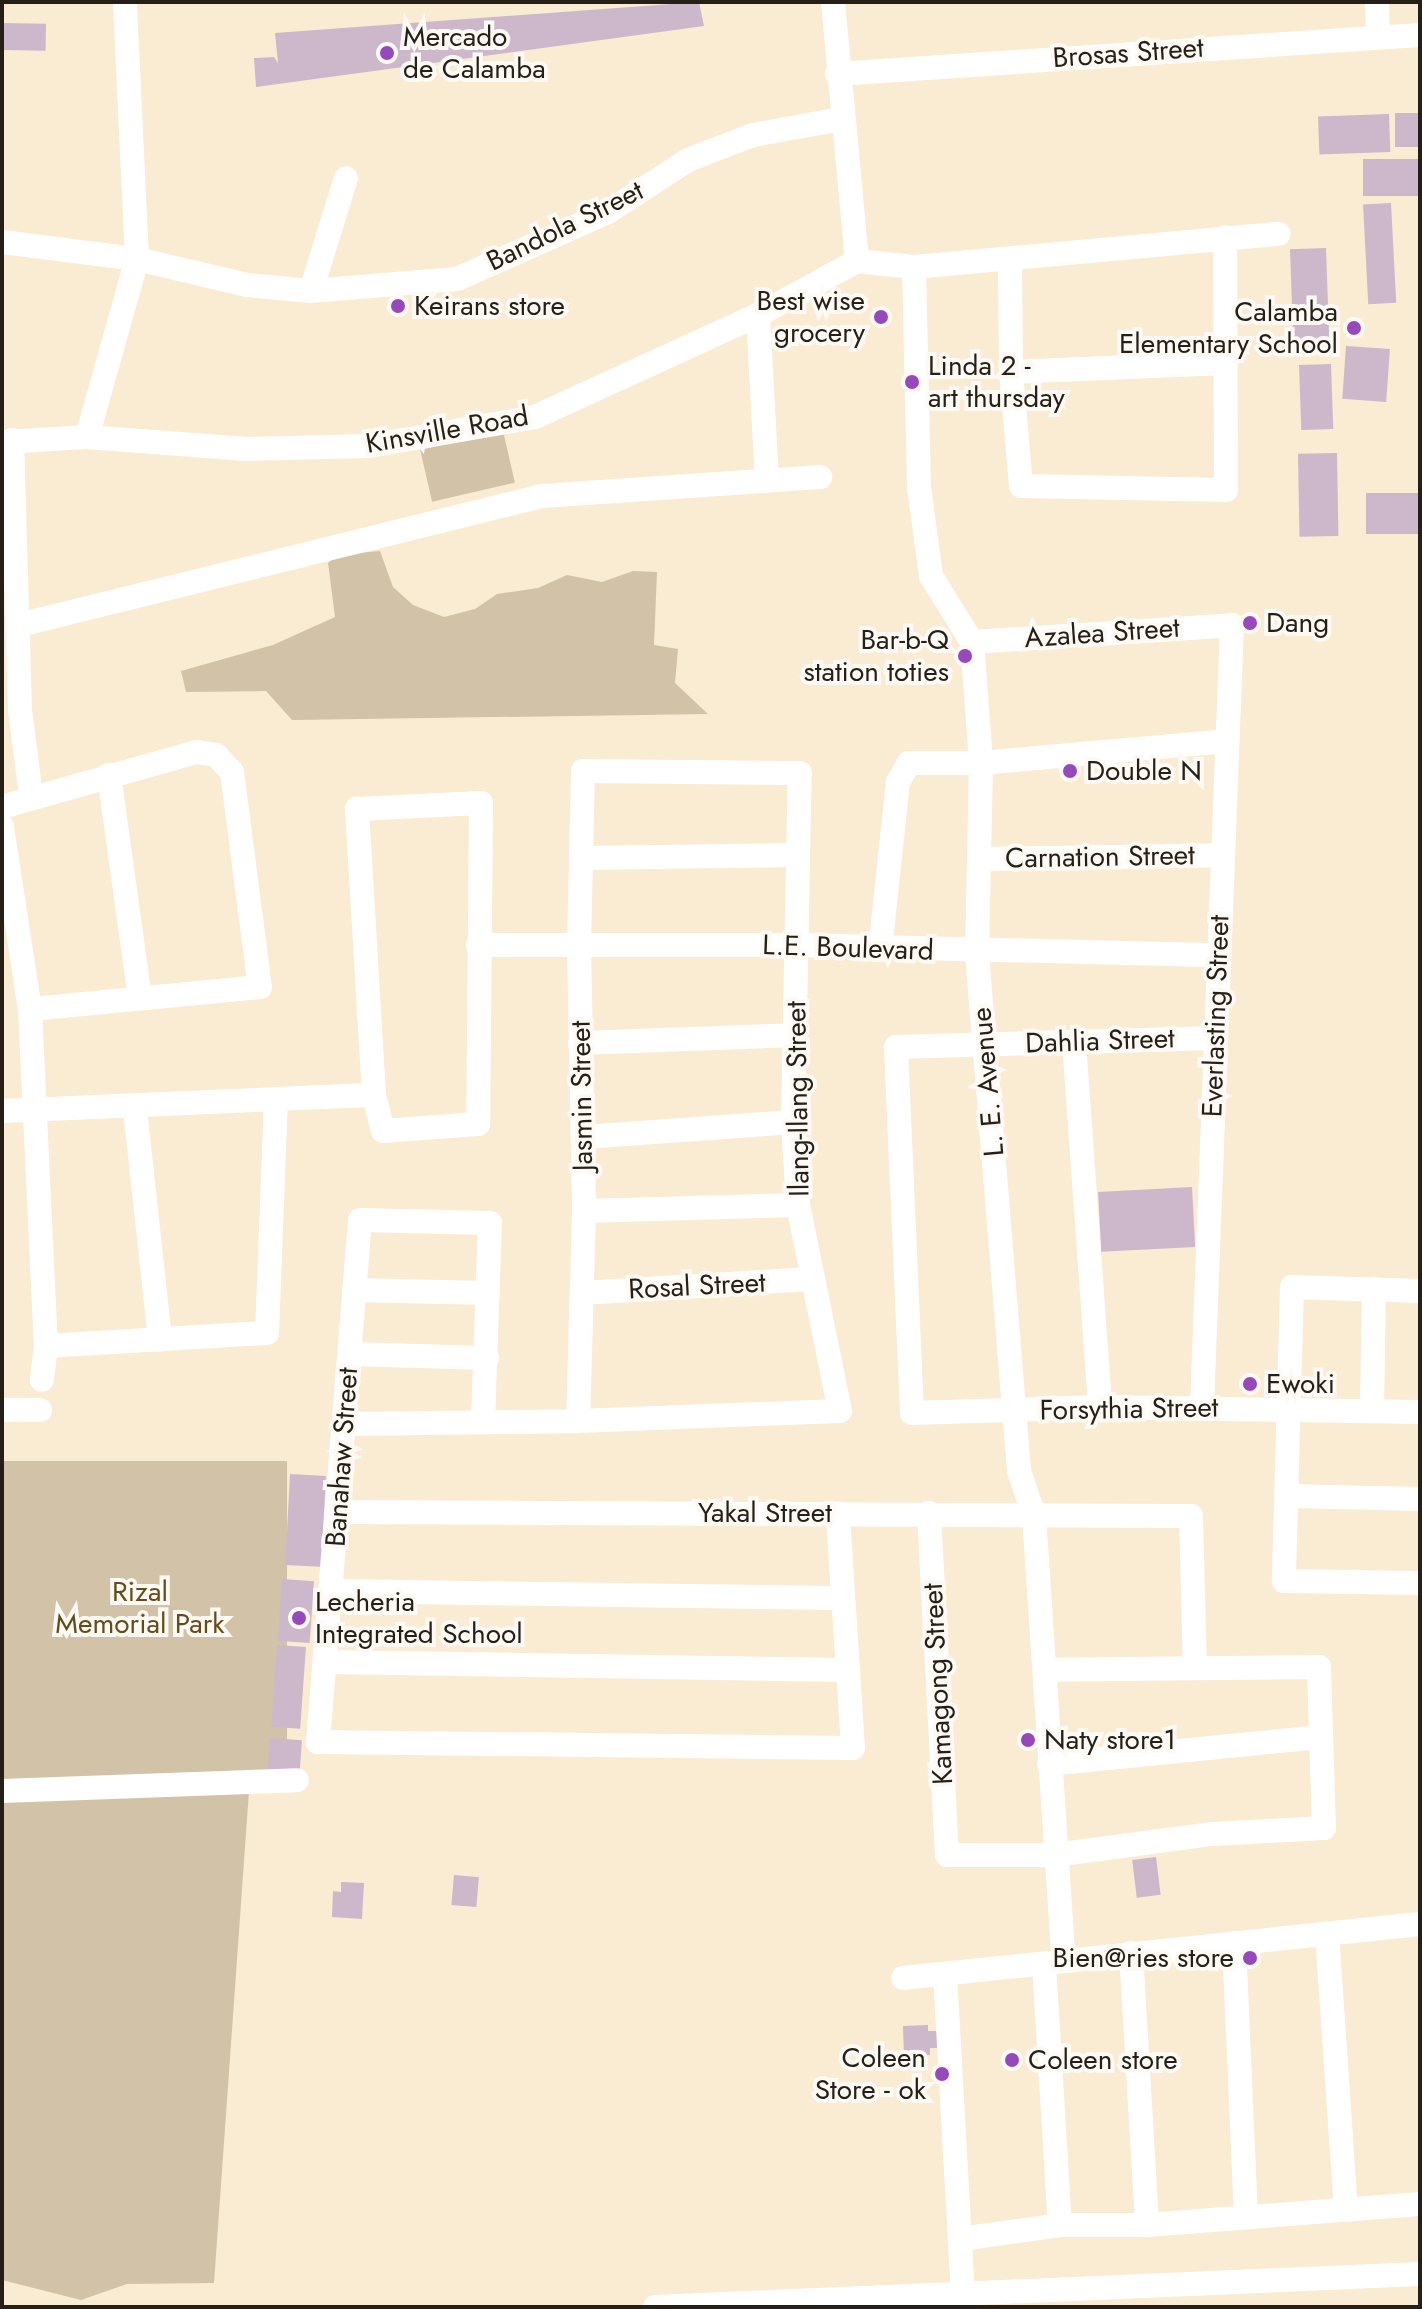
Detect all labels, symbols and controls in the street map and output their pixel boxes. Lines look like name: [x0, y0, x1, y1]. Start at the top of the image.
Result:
place label: Mercado de Calamba: [403, 20, 546, 86]
street label: Brosas Street: [1051, 31, 1205, 75]
marker: Mercado de Calamba: [378, 44, 396, 62]
street label: Bandola Street: [481, 174, 649, 278]
place label: Best wise grocery: [757, 284, 865, 350]
place label: Keirans store: [414, 289, 565, 323]
place label: Calamba Elementary School: [1119, 295, 1338, 361]
marker: Keirans store: [389, 297, 407, 315]
marker: Best wise grocery: [872, 308, 890, 326]
marker: Calamba Elementary School: [1345, 319, 1363, 337]
place label: Linda 2 - art thursday: [928, 349, 1065, 415]
marker: Linda 2 - art thursday: [903, 373, 921, 391]
street label: Kinsville Road: [363, 399, 531, 461]
place label: Dang: [1266, 606, 1329, 640]
street label: Azalea Street: [1023, 611, 1181, 655]
marker: Dang: [1241, 614, 1259, 632]
place label: Bar-b-Q station toties: [803, 623, 949, 689]
marker: Bar-b-Q station toties: [956, 647, 974, 665]
place label: Double N: [1086, 754, 1202, 788]
marker: Double N: [1061, 762, 1079, 780]
street label: Carnation Street: [1005, 839, 1195, 875]
street label: Everlasting Street: [1196, 914, 1236, 1118]
street label: L.E. Boulevard: [762, 928, 934, 968]
street label: Ilang-Ilang Street: [779, 1001, 817, 1197]
street label: L. E. Avenue: [965, 1006, 1011, 1158]
street label: Jasmin Street: [564, 1020, 600, 1172]
street label: Dahlia Street: [1025, 1022, 1175, 1060]
street label: Rosal Street: [628, 1266, 766, 1306]
street label: Banahaw Street: [319, 1366, 365, 1548]
place label: Ewoki: [1266, 1367, 1335, 1401]
marker: Ewoki: [1241, 1375, 1259, 1393]
street label: Forsythia Street: [1039, 1391, 1219, 1427]
street label: Yakal Street: [698, 1496, 832, 1530]
park label: Rizal Memorial Park: [55, 1575, 225, 1641]
street label: Kamagong Street: [916, 1582, 960, 1786]
place label: Lecheria Integrated School: [315, 1585, 523, 1651]
marker: Lecheria Integrated School: [290, 1609, 308, 1627]
place label: Naty store1: [1044, 1723, 1176, 1757]
marker: Naty store1: [1019, 1731, 1037, 1749]
place label: Bien@ries store: [1053, 1941, 1234, 1975]
marker: Bien@ries store: [1241, 1949, 1259, 1967]
place label: Coleen Store - ok: [815, 2041, 926, 2107]
place label: Coleen store: [1028, 2043, 1178, 2077]
marker: Coleen store: [1003, 2051, 1021, 2069]
marker: Coleen Store - ok: [933, 2065, 951, 2083]

